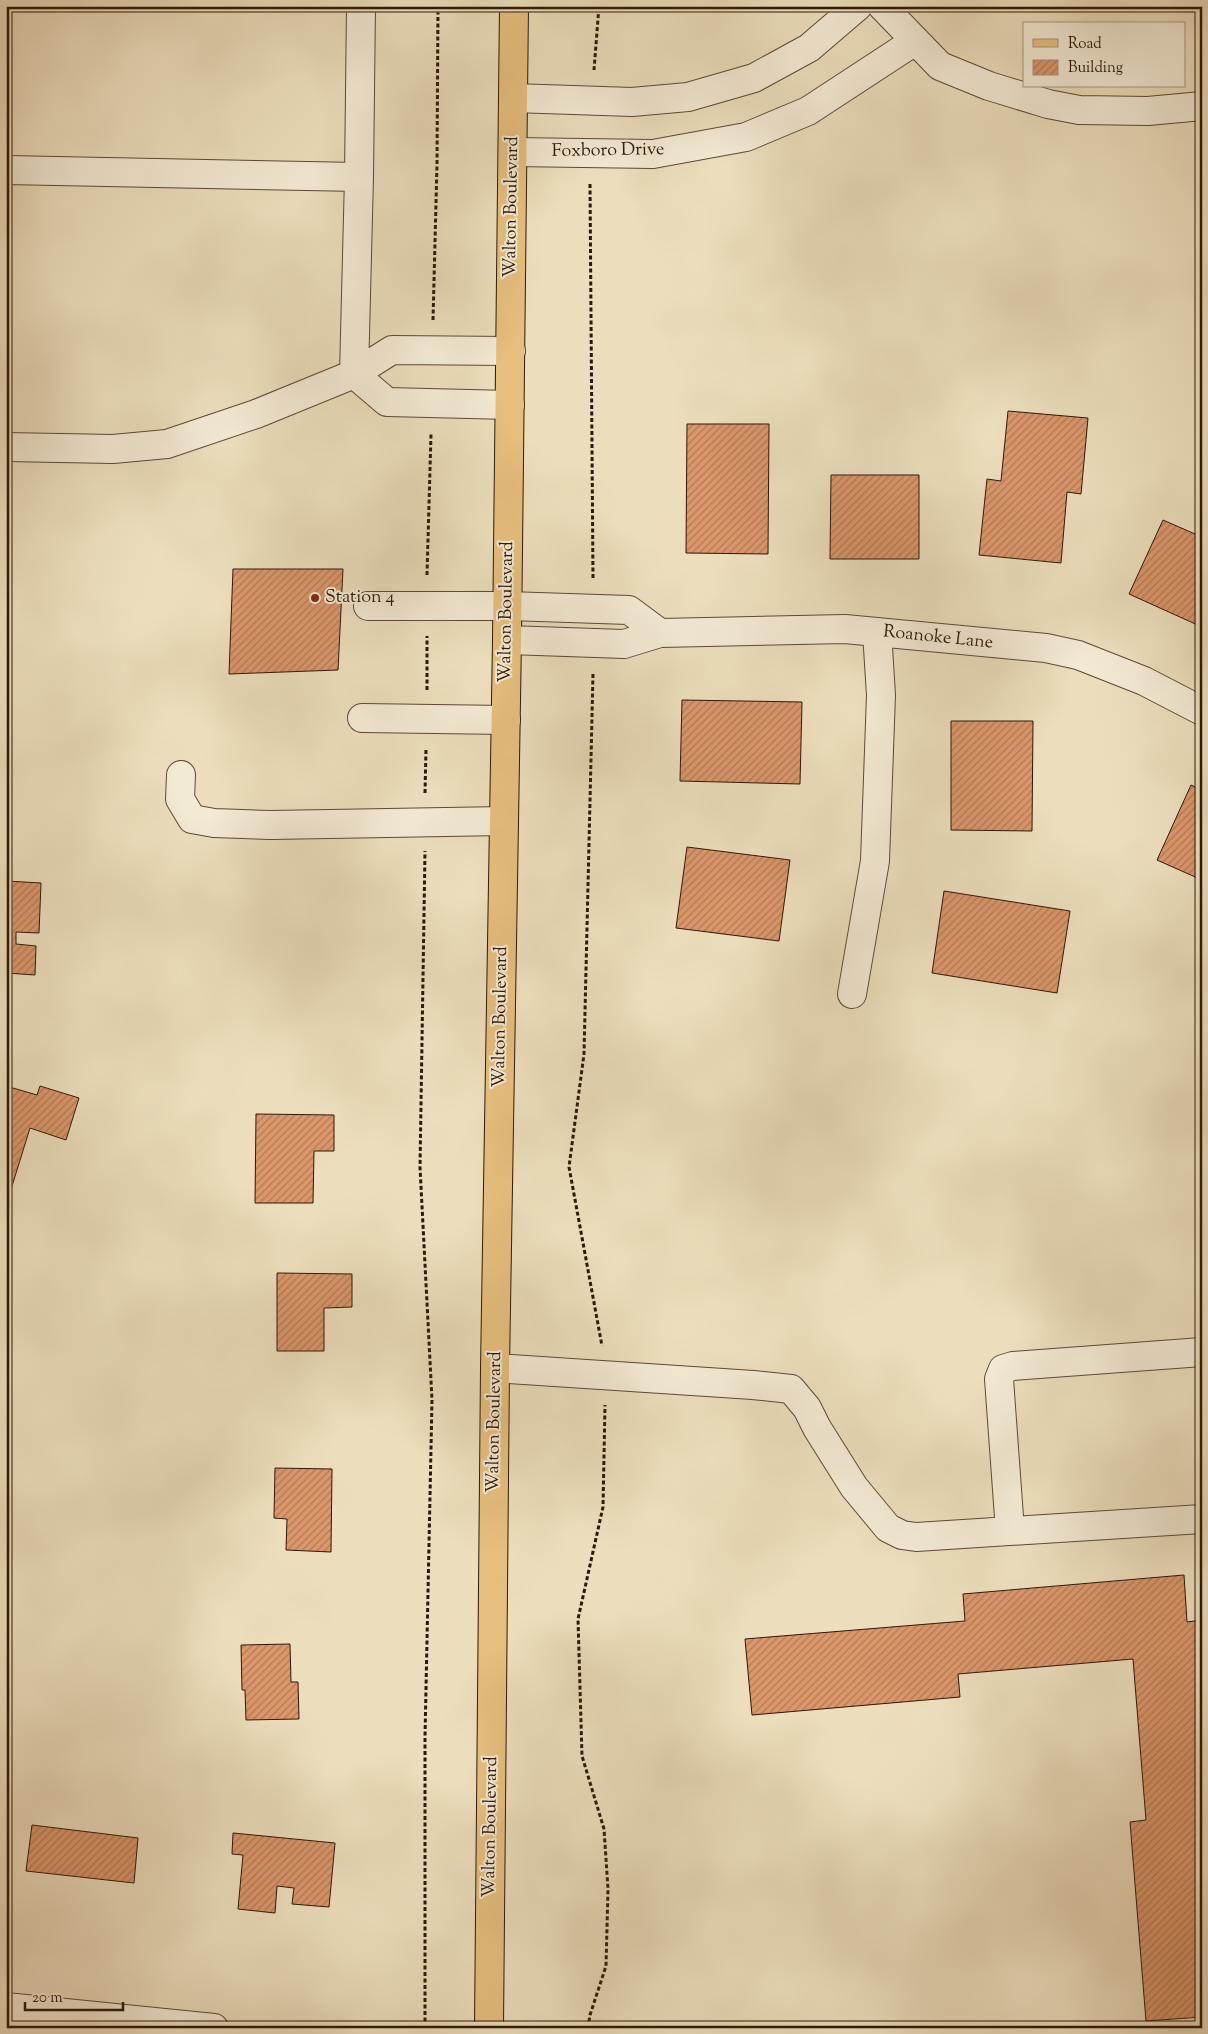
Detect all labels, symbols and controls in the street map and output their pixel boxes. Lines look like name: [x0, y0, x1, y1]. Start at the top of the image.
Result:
legend: [1023, 22, 1186, 88]
text: Road: [1068, 34, 1102, 55]
text: Building: [1068, 58, 1123, 79]
street label: Walton Boulevard: [498, 136, 526, 278]
street label: Foxboro Drive: [552, 137, 664, 165]
street label: Walton Boulevard: [493, 541, 521, 683]
place label: Station 4: [325, 585, 395, 611]
marker: Station 4: [309, 592, 321, 604]
street label: Roanoke Lane: [882, 619, 994, 657]
street label: Walton Boulevard: [487, 946, 515, 1088]
street label: Walton Boulevard: [481, 1351, 509, 1493]
street label: Walton Boulevard: [477, 1756, 505, 1898]
scale bar: [25, 1979, 122, 2011]
text: 20 m: [32, 1988, 63, 2009]

